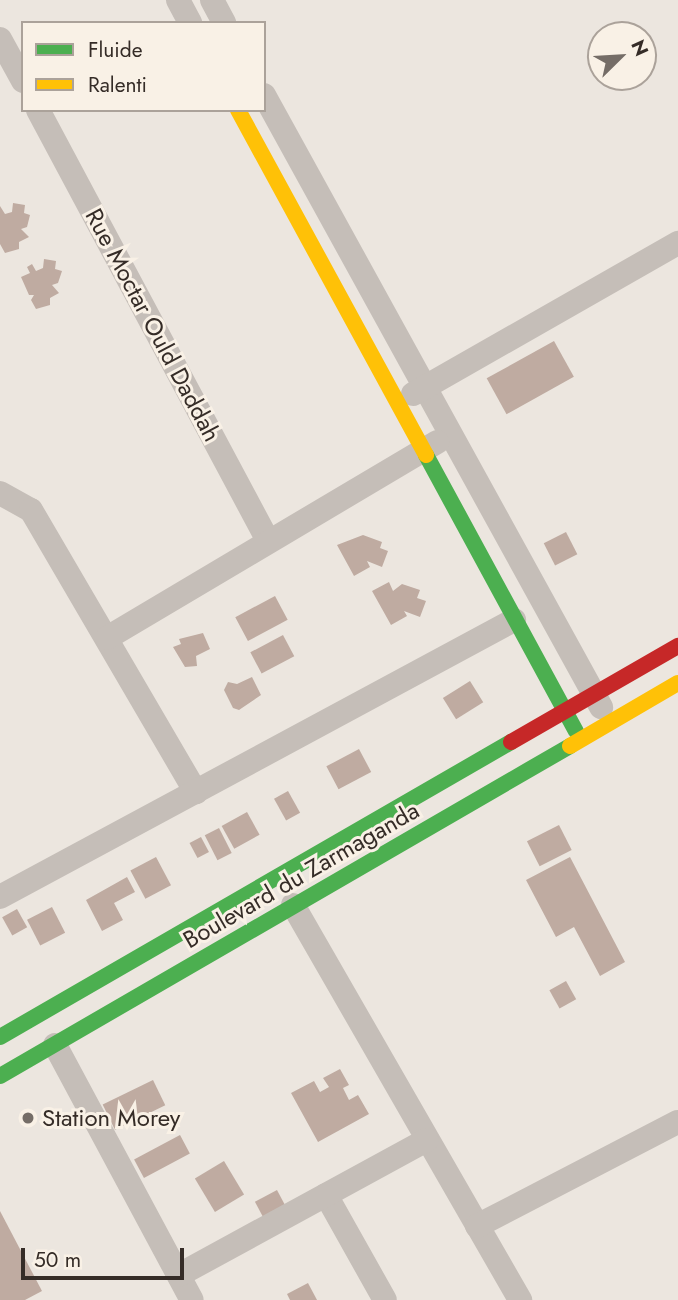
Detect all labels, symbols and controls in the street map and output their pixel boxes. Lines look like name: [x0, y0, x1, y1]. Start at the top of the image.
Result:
legend: [21, 21, 266, 112]
north arrow: [587, 21, 657, 91]
text: Fluide: [88, 35, 143, 65]
text: N: [624, 36, 655, 60]
text: Ralenti: [88, 70, 147, 100]
street label: Rue Moctar Ould Daddah: [79, 204, 227, 446]
street label: Boulevard du Zarmaganda: [178, 796, 424, 954]
place label: Station Morey: [42, 1104, 180, 1132]
marker: Station Morey: [20, 1110, 36, 1126]
scale bar: [24, 1234, 187, 1278]
text: 50 m: [34, 1245, 81, 1275]

